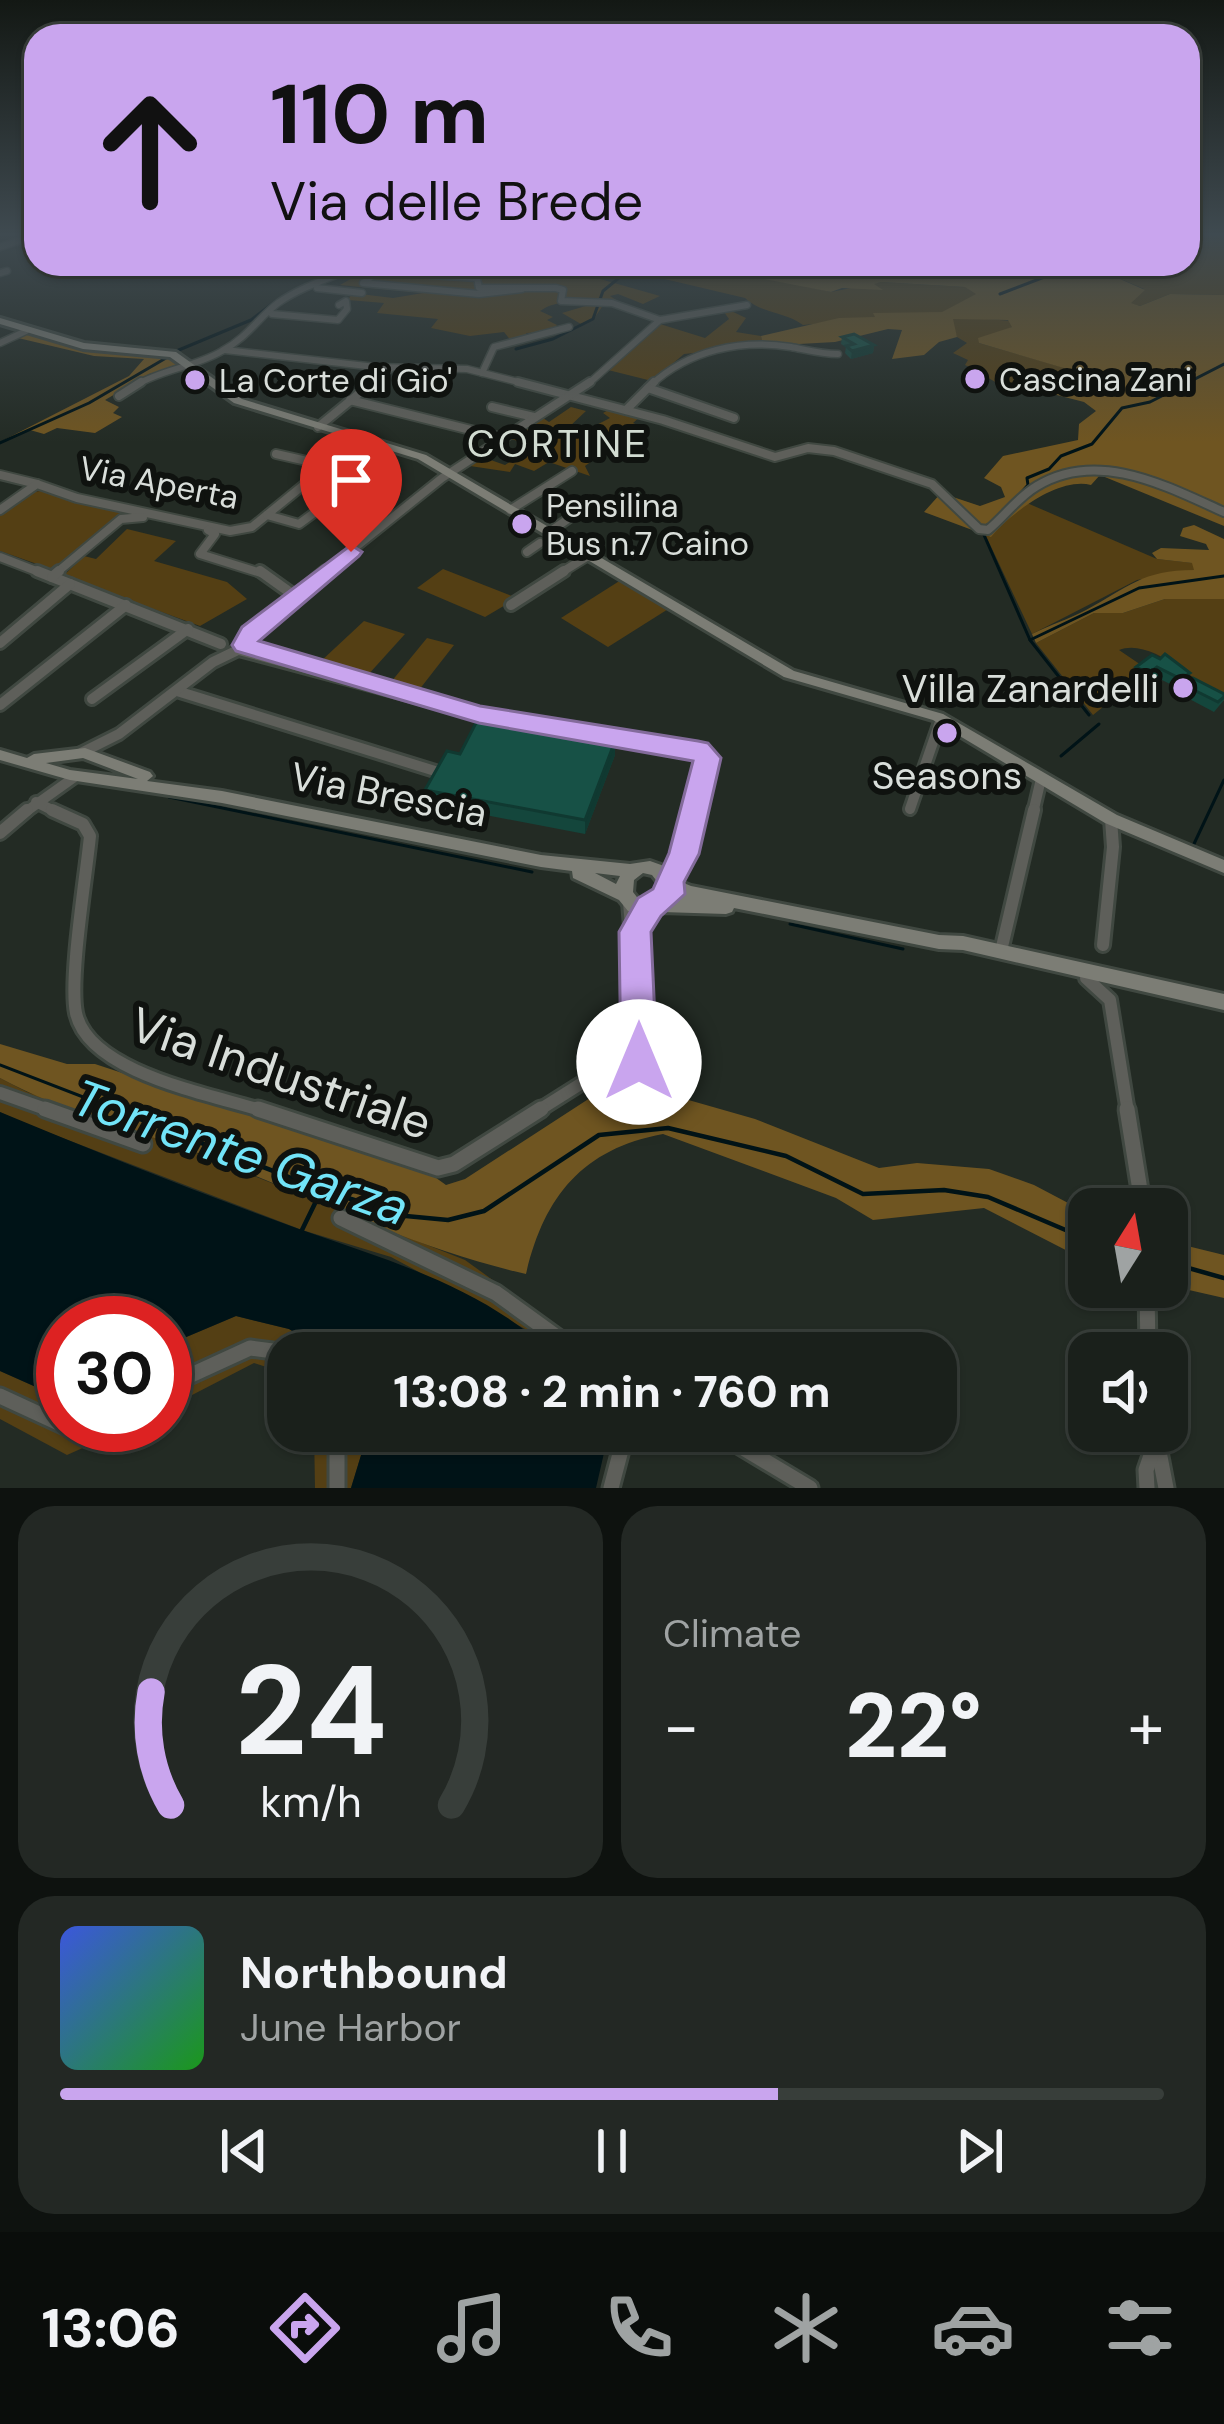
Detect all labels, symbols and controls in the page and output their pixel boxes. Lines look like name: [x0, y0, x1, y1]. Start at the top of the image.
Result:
text: 110 m: [270, 60, 489, 169]
icon: ahead: [72, 72, 228, 228]
text: Via delle Brede: [270, 166, 643, 237]
place label: Cascina Zani: [999, 358, 1192, 401]
place label: La Corte di Gio': [219, 359, 452, 402]
marker: Cascina Zani: [962, 366, 988, 392]
marker: La Corte di Gio': [182, 367, 208, 393]
district label: CORTINE: [467, 418, 649, 469]
pin: [300, 429, 402, 552]
street label: Via Aperta: [76, 446, 242, 519]
icon: arrive: [318, 447, 384, 513]
place label: Pensilina Bus n.7 Caino: [546, 484, 749, 565]
marker: Pensilina Bus n.7 Caino: [509, 511, 535, 537]
place label: Villa Zanardelli: [902, 663, 1159, 714]
marker: Villa Zanardelli: [1170, 675, 1196, 701]
marker: Seasons: [934, 720, 960, 746]
street label: Via Brescia: [286, 750, 491, 838]
place label: Seasons: [872, 750, 1022, 801]
street label: Via Industriale: [122, 993, 440, 1154]
position arrow: [576, 999, 702, 1125]
water label: Torrente Garza: [64, 1064, 418, 1241]
north arrow: [1068, 1188, 1188, 1308]
map controls: [1068, 1188, 1188, 1452]
speed limit sign: 30: [36, 1296, 192, 1452]
button: sound: [1068, 1332, 1188, 1452]
text: 13:08 · 2 min · 760 m: [393, 1362, 831, 1421]
text: Climate: [663, 1608, 801, 1659]
text: 24: [234, 1630, 387, 1793]
text: 22°: [845, 1668, 982, 1785]
text: −: [663, 1684, 699, 1769]
text: +: [1128, 1684, 1164, 1769]
text: km/h: [260, 1774, 361, 1830]
text: Northbound: [240, 1943, 508, 2002]
text: June Harbor: [240, 2002, 461, 2053]
icon: previous: [211, 2118, 277, 2184]
icon: pause: [579, 2118, 645, 2184]
icon: next: [947, 2118, 1013, 2184]
icon: directions: [263, 2286, 347, 2370]
icon: music: [430, 2286, 514, 2370]
icon: phone: [597, 2286, 681, 2370]
icon: climate: [764, 2286, 848, 2370]
icon: car: [931, 2286, 1015, 2370]
icon: filters: [1098, 2286, 1182, 2370]
text: 13:06: [42, 2293, 180, 2364]

